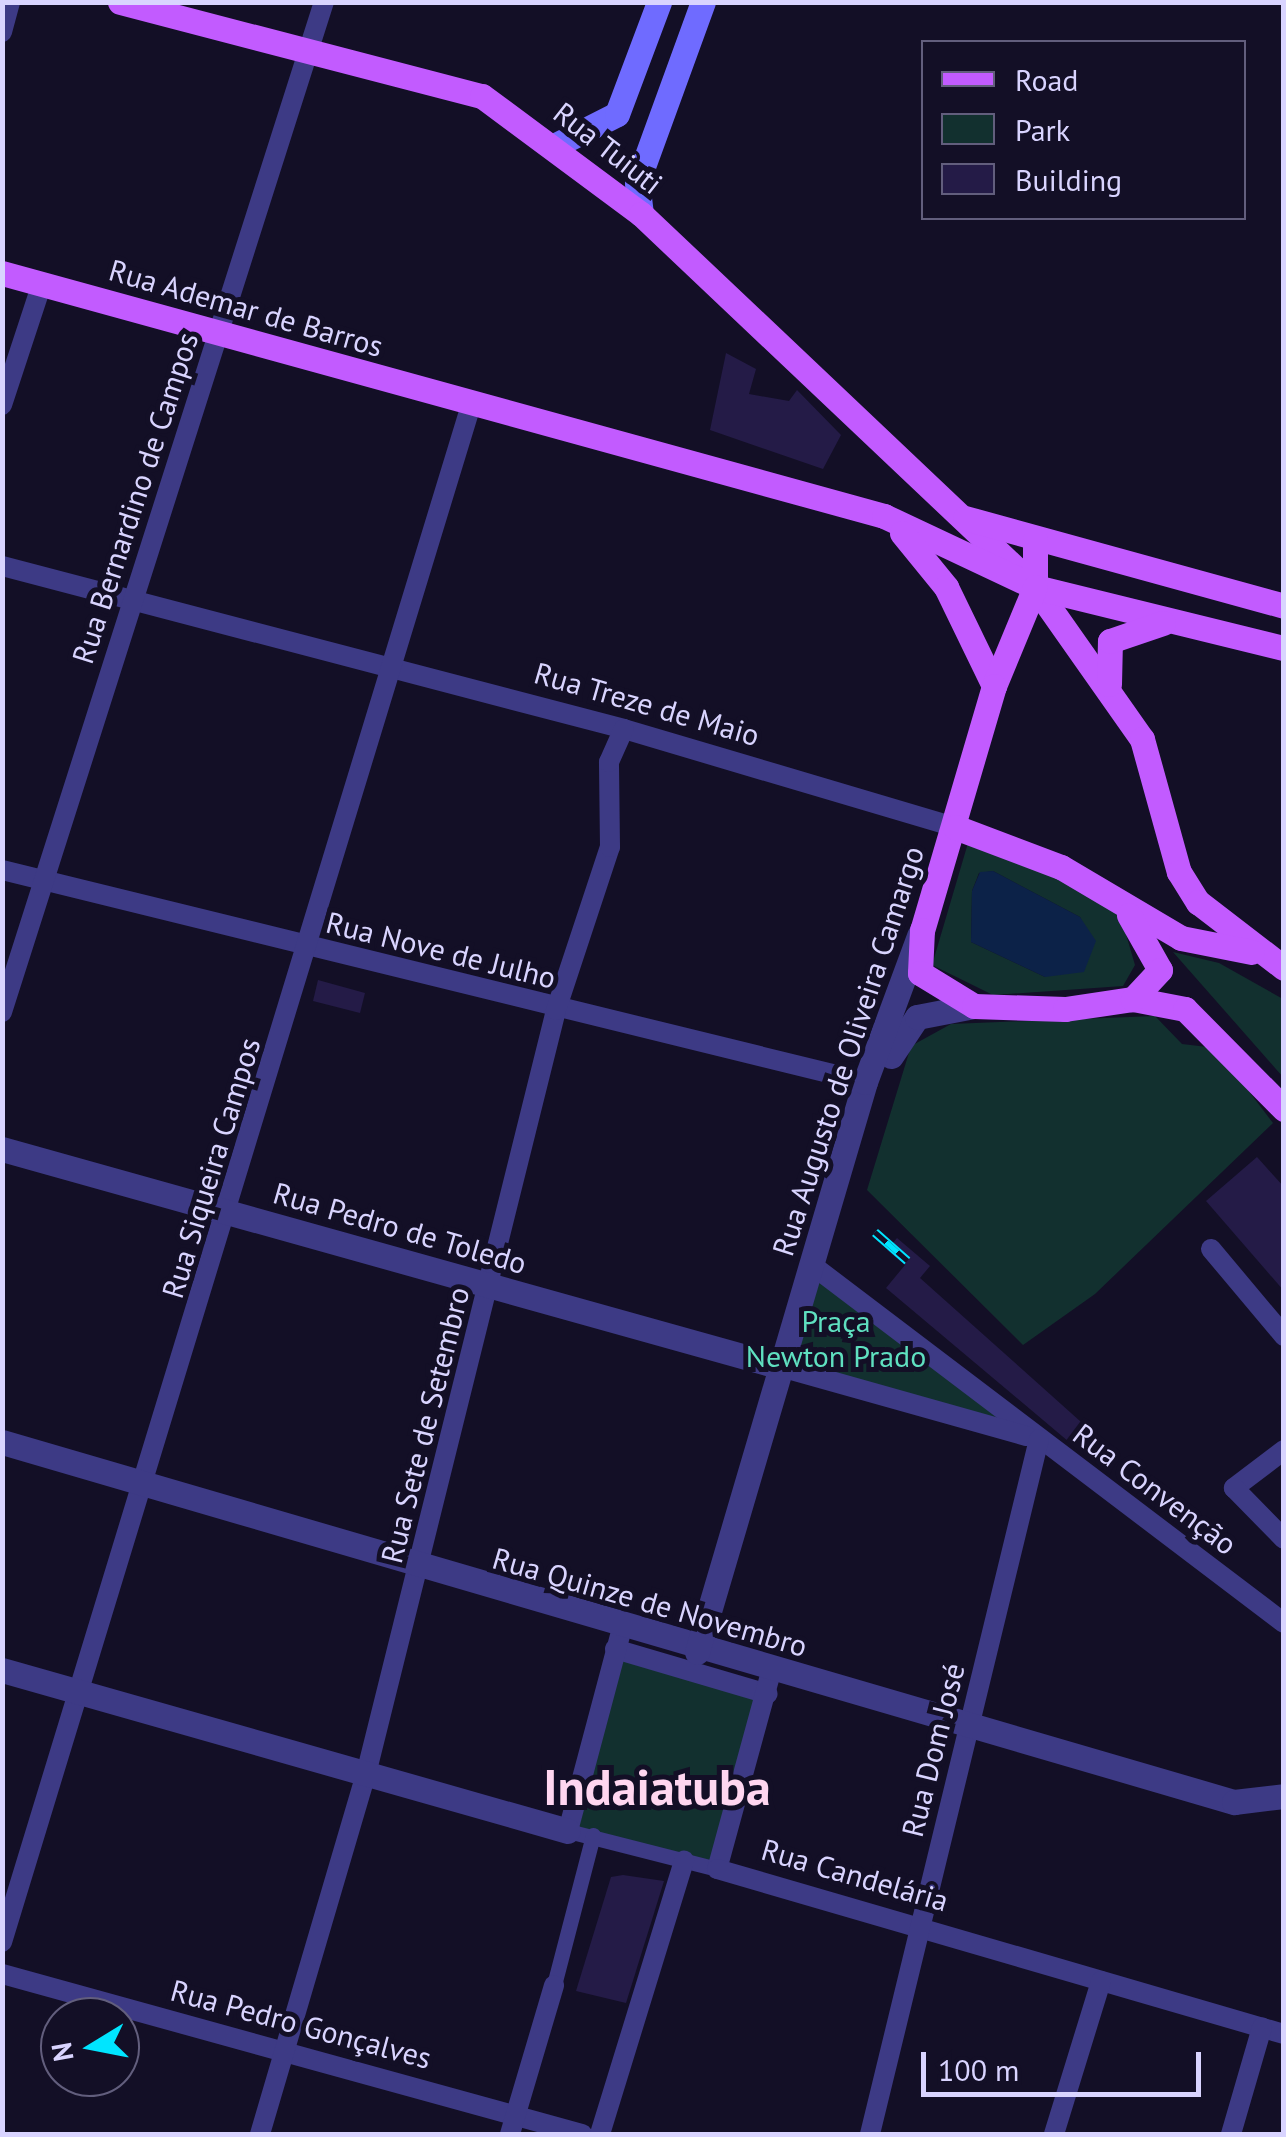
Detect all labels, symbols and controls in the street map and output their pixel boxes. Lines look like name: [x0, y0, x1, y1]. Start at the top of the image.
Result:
legend: [921, 40, 1246, 220]
text: Road: [1015, 60, 1079, 99]
street label: Rua Tuiuti: [546, 94, 670, 202]
text: Park: [1015, 110, 1070, 149]
text: Building: [1015, 160, 1122, 199]
street label: Rua Ademar de Barros: [105, 252, 387, 364]
street label: Rua Bernardino de Campos: [64, 328, 206, 668]
street label: Rua Treze de Maio: [530, 655, 764, 753]
street label: Rua Augusto de Oliveira Camargo: [765, 841, 931, 1261]
street label: Rua Nove de Julho: [322, 904, 560, 996]
street label: Rua Siqueira Campos: [154, 1034, 268, 1302]
street label: Rua Pedro de Toledo: [269, 1175, 531, 1281]
street label: Rua Sete de Setembro: [373, 1283, 477, 1567]
park label: Praça Newton Prado: [746, 1303, 926, 1374]
street label: Rua Convenção: [1066, 1416, 1244, 1562]
street label: Rua Quinze de Novembro: [489, 1540, 811, 1664]
street label: Rua Dom José: [894, 1660, 972, 1840]
district label: Indaiatuba: [543, 1757, 771, 1817]
street label: Rua Candelária: [757, 1831, 953, 1919]
street label: Rua Pedro Gonçalves: [167, 1972, 435, 2076]
north arrow: [40, 1997, 140, 2097]
scale bar: [926, 2032, 1206, 2094]
text: N: [42, 2040, 82, 2064]
text: 100 m: [938, 2050, 1019, 2089]

